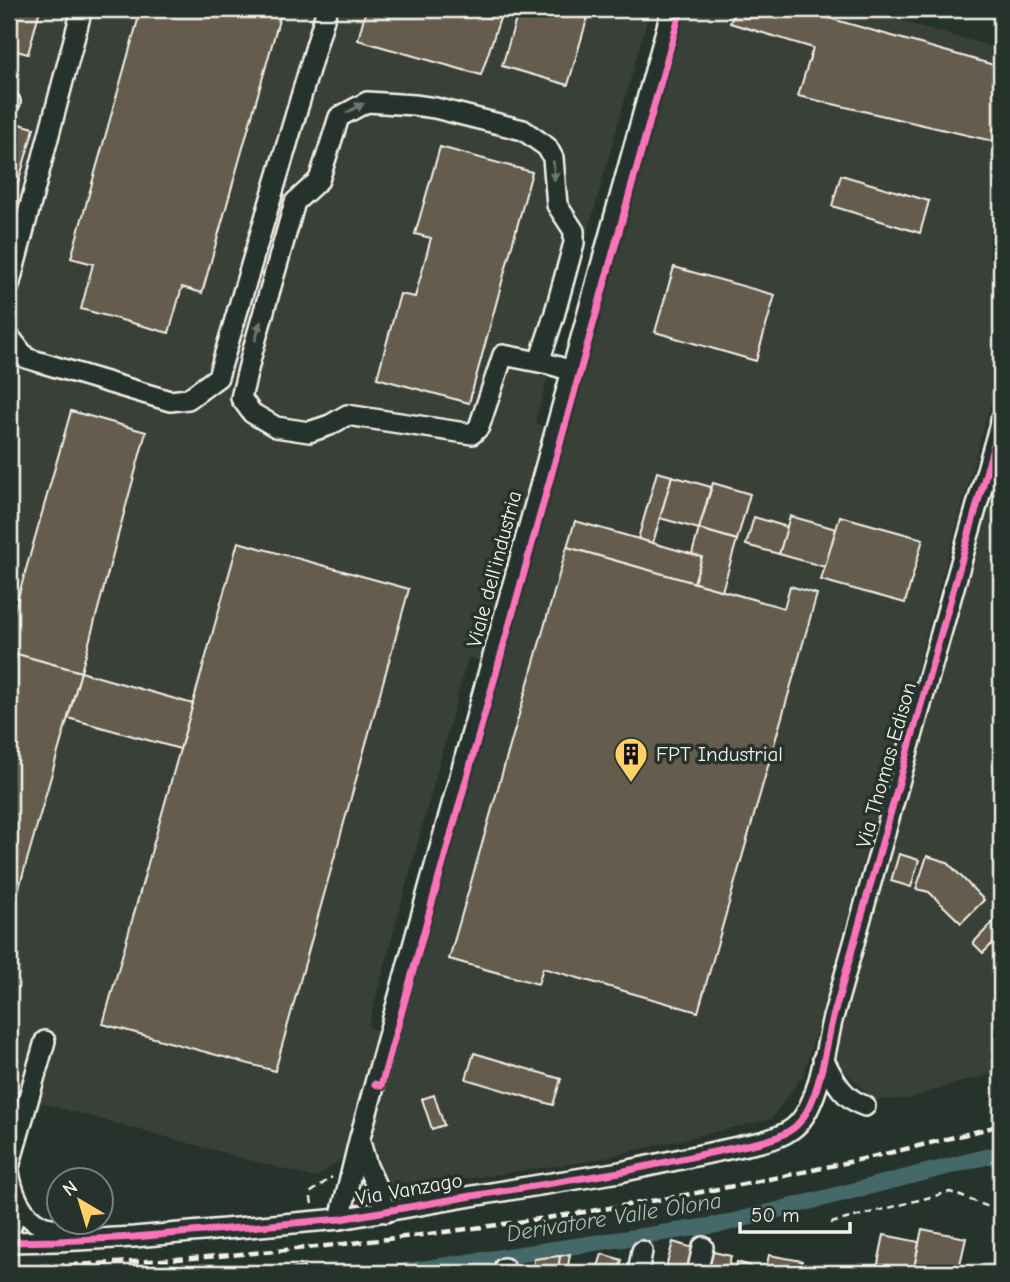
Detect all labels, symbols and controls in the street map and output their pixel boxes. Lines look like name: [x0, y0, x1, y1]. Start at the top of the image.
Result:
one-way arrow: [345, 102, 365, 114]
one-way arrow: [549, 160, 560, 182]
one-way arrow: [253, 320, 264, 342]
street label: Viale dell'industria: [462, 488, 526, 650]
street label: Via Thomas Edison: [851, 679, 921, 851]
building icon: FPT Industrial: [612, 735, 650, 784]
place label: FPT Industrial: [656, 742, 783, 766]
north arrow: [46, 1166, 116, 1236]
street label: Via Vanzago: [354, 1168, 464, 1210]
text: N: [58, 1176, 82, 1201]
water label: Derivatore Valle Olona: [505, 1187, 724, 1247]
scale bar: [740, 1191, 851, 1235]
text: 50 m: [751, 1203, 800, 1227]

